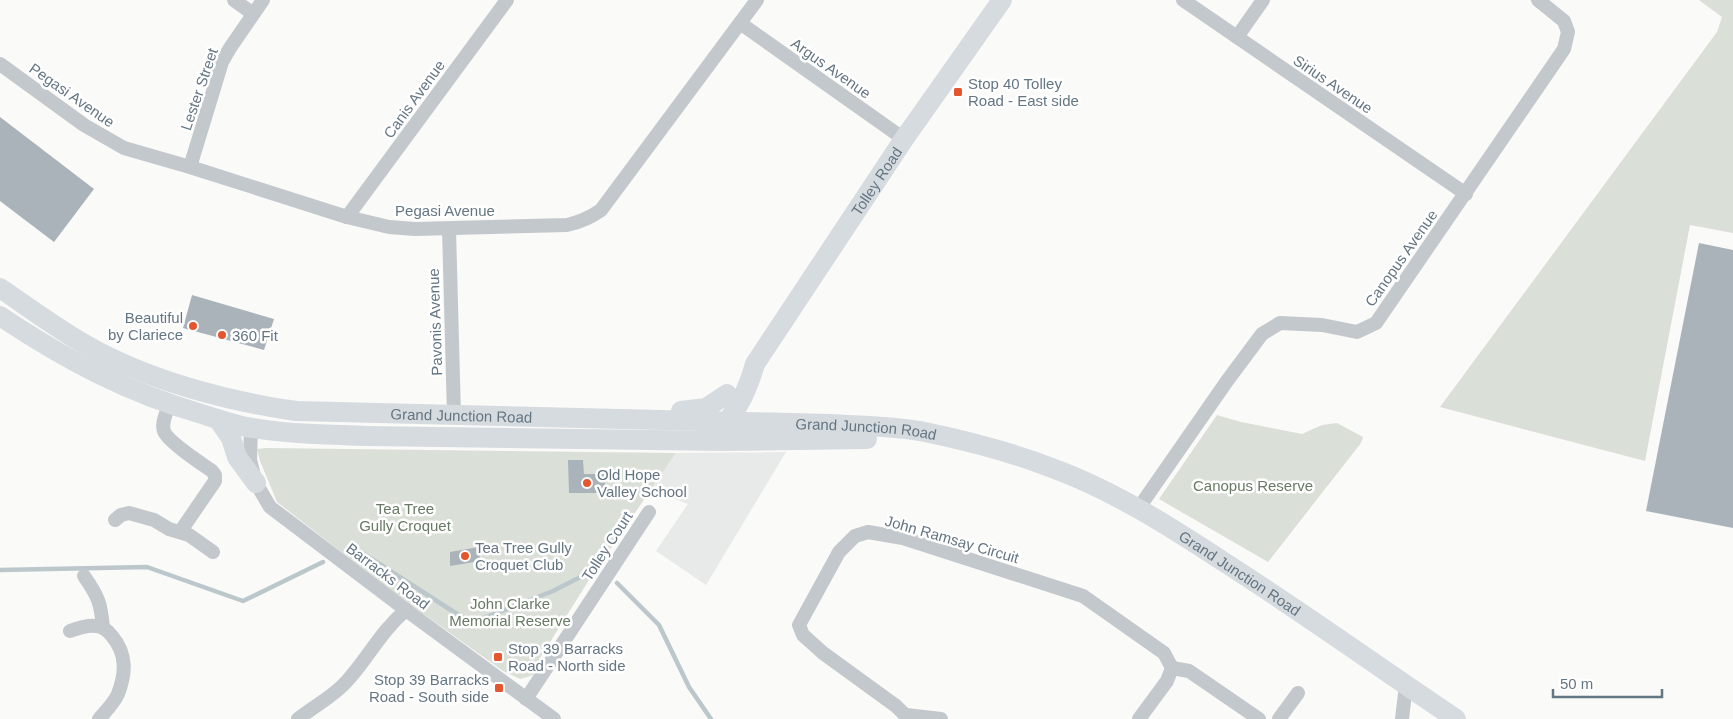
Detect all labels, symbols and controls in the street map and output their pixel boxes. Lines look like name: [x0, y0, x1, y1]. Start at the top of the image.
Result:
street label: Argus Avenue: [788, 34, 874, 102]
street label: Lester Street: [177, 45, 221, 132]
street label: Sirius Avenue: [1290, 51, 1376, 117]
street label: Canis Avenue: [380, 57, 448, 141]
street label: Pegasi Avenue: [26, 59, 118, 131]
place label: Stop 40 Tolley Road - East side: [968, 75, 1079, 109]
marker: Stop 40 Tolley Road - East side: [952, 86, 964, 98]
street label: Tolley Road: [847, 144, 905, 218]
street label: Pegasi Avenue: [395, 202, 495, 219]
street label: Canopus Avenue: [1361, 206, 1441, 310]
street label: Pavonis Avenue: [425, 268, 445, 376]
place label: Beautiful by Clariece: [108, 309, 183, 343]
marker: Beautiful by Clariece: [187, 320, 199, 332]
place label: 360 Fit: [232, 327, 279, 344]
marker: 360 Fit: [216, 329, 228, 341]
street label: Grand Junction Road: [390, 405, 532, 425]
street label: Grand Junction Road: [795, 415, 938, 443]
place label: Old Hope Valley School: [597, 466, 687, 500]
marker: Old Hope Valley School: [581, 477, 593, 489]
park label: Canopus Reserve: [1193, 477, 1313, 494]
park label: Tea Tree Gully Croquet: [359, 500, 452, 534]
street label: Tolley Court: [578, 507, 636, 584]
street label: John Ramsay Circuit: [883, 512, 1022, 566]
street label: Grand Junction Road: [1176, 527, 1304, 619]
street label: Barracks Road: [343, 539, 433, 613]
place label: Tea Tree Gully Croquet Club: [475, 539, 572, 573]
marker: Tea Tree Gully Croquet Club: [459, 550, 471, 562]
park label: John Clarke Memorial Reserve: [449, 595, 571, 629]
place label: Stop 39 Barracks Road - North side: [508, 640, 626, 674]
marker: Stop 39 Barracks Road - North side: [492, 651, 504, 663]
scale bar: [1553, 666, 1662, 698]
place label: Stop 39 Barracks Road - South side: [369, 671, 489, 705]
text: 50 m: [1560, 675, 1593, 692]
marker: Stop 39 Barracks Road - South side: [493, 682, 505, 694]

